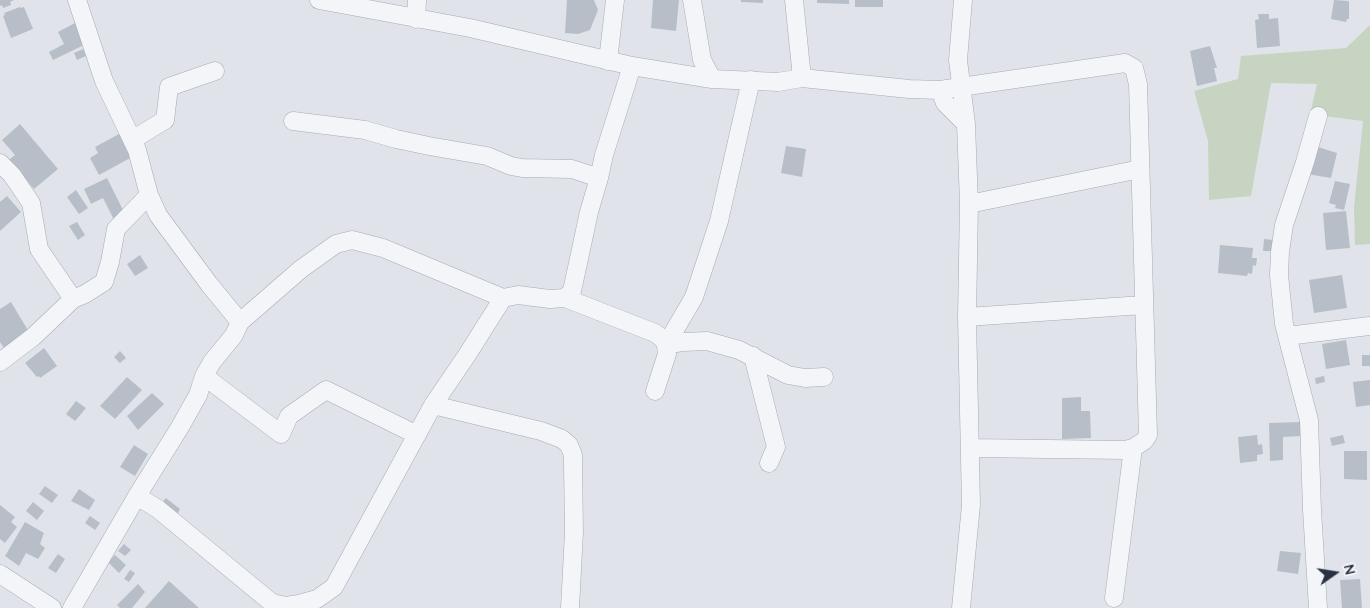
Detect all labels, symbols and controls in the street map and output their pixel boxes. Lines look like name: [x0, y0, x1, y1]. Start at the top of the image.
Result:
north arrow: [1310, 548, 1360, 598]
text: N: [1340, 563, 1360, 577]

